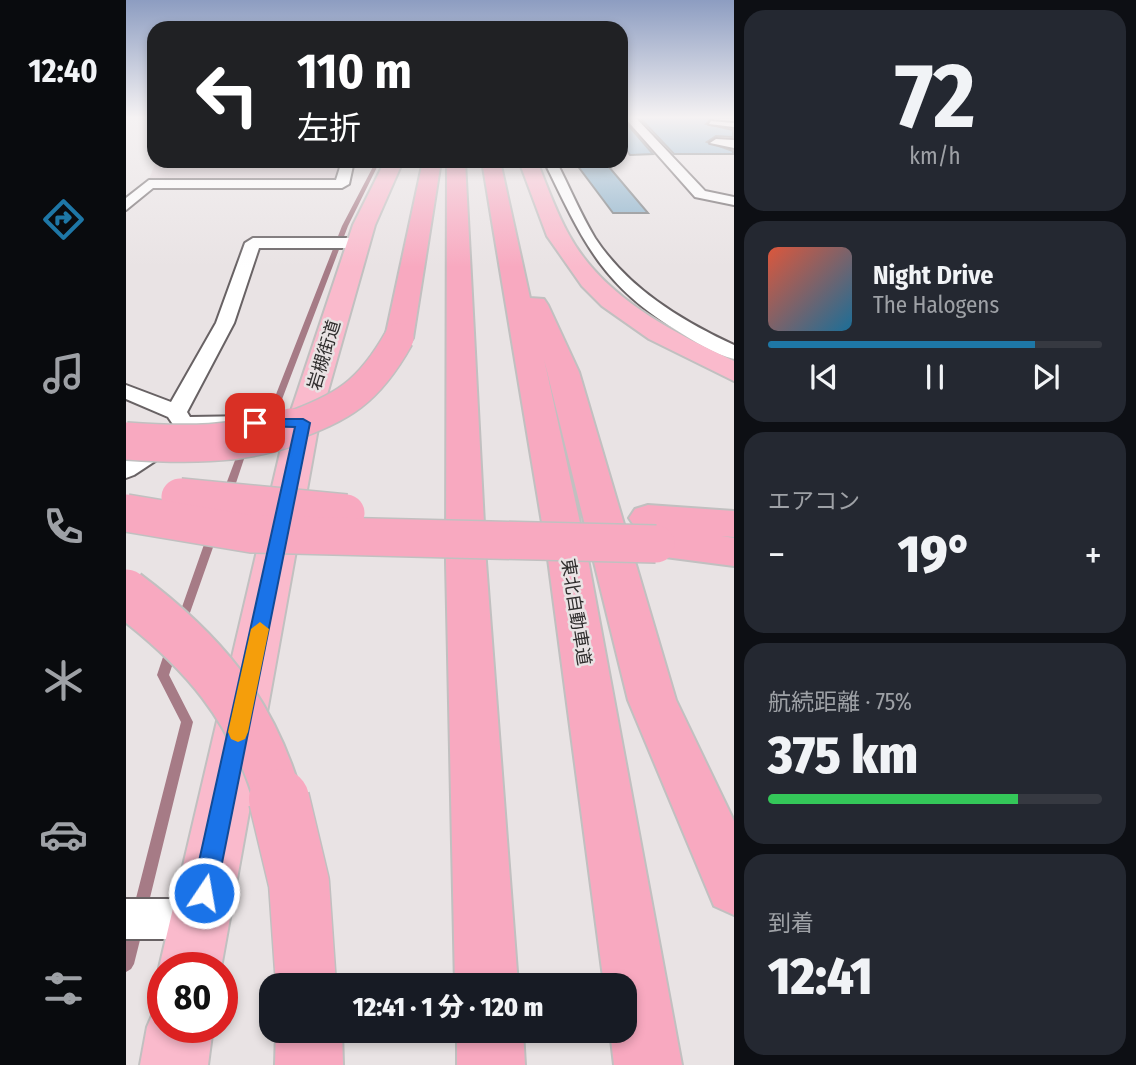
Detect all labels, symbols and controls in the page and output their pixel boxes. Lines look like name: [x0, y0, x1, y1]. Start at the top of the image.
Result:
text: 110 m: [297, 42, 412, 101]
text: 72: [895, 42, 975, 151]
icon: left: [182, 49, 273, 140]
text: 12:40: [28, 52, 98, 90]
text: 左折: [297, 109, 361, 147]
text: km/h: [909, 142, 961, 170]
icon: directions: [39, 195, 88, 244]
text: Night Drive: [873, 260, 993, 291]
text: The Halogens: [873, 291, 999, 319]
street label: 岩槻街道: [303, 317, 345, 393]
icon: music: [39, 349, 88, 398]
icon: previous: [805, 358, 843, 396]
icon: pause: [916, 358, 954, 396]
icon: next: [1027, 358, 1065, 396]
pin: [225, 393, 285, 453]
icon: arrive: [236, 404, 274, 442]
text: エアコン: [768, 487, 860, 515]
icon: phone: [39, 502, 88, 551]
text: 19°: [898, 523, 972, 586]
text: −: [768, 532, 785, 578]
text: +: [1085, 532, 1102, 578]
street label: 東北自動車道: [557, 557, 595, 667]
icon: climate: [39, 656, 88, 705]
text: 航続距離 · 75%: [768, 688, 912, 716]
text: 375 km: [768, 724, 918, 787]
icon: car: [39, 810, 88, 859]
position arrow: [167, 856, 241, 930]
text: 到着: [768, 909, 814, 937]
text: 12:41: [768, 945, 873, 1008]
speed limit sign: 80: [147, 952, 238, 1043]
icon: filters: [39, 964, 88, 1013]
text: 12:41 · 1 分 · 120 m: [353, 992, 543, 1023]

